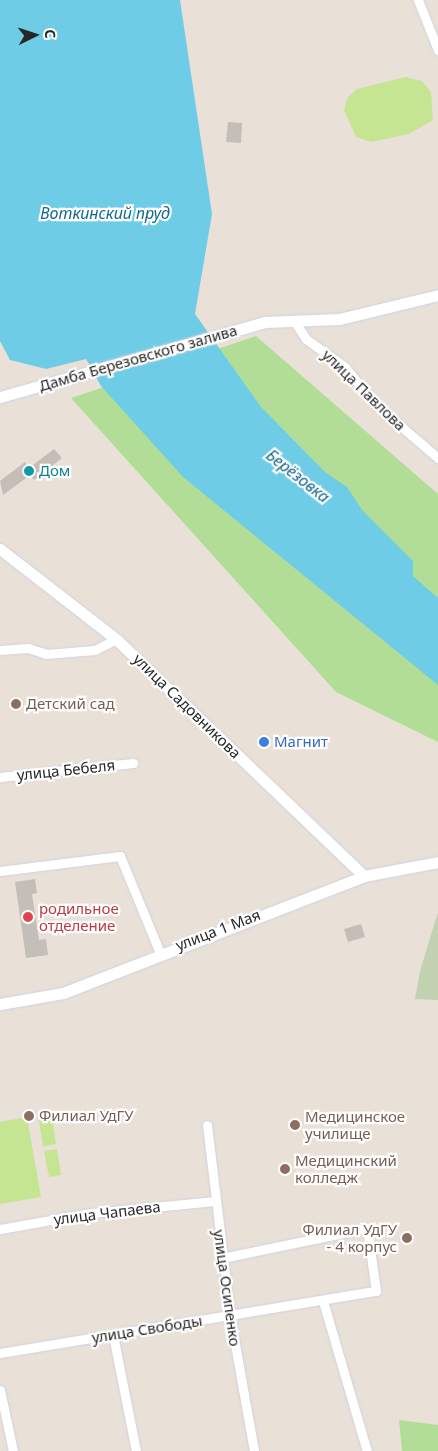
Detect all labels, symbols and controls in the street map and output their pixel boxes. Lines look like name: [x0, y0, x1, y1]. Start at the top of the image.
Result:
north arrow: [10, 10, 60, 60]
text: С: [41, 29, 60, 39]
water label: Воткинский пруд: [40, 203, 170, 223]
street label: Дамба Березовского залива: [37, 321, 239, 395]
street label: улица Павлова: [319, 346, 409, 434]
water label: Берёзовка: [263, 445, 333, 507]
place label: Дом: [39, 462, 70, 480]
marker: Дом: [23, 465, 35, 477]
street label: улица Садовникова: [129, 650, 245, 762]
place label: Детский сад: [26, 695, 115, 713]
marker: Детский сад: [10, 698, 22, 710]
place label: Магнит: [274, 733, 328, 751]
marker: Магнит: [258, 736, 270, 748]
street label: улица Бебеля: [16, 756, 116, 784]
place label: родильное отделение: [39, 899, 119, 934]
street label: улица 1 Мая: [173, 906, 263, 954]
marker: родильное отделение: [21, 910, 35, 924]
place label: Филиал УдГУ: [39, 1107, 133, 1125]
place label: Медицинское училище: [305, 1107, 405, 1142]
marker: Филиал УдГУ: [23, 1110, 35, 1122]
marker: Медицинское училище: [289, 1119, 301, 1131]
place label: Медицинский колледж: [295, 1151, 397, 1186]
marker: Медицинский колледж: [279, 1163, 291, 1175]
street label: улица Чапаева: [53, 1198, 161, 1228]
place label: Филиал УдГУ - 4 корпус: [303, 1220, 397, 1255]
street label: улица Осипенко: [210, 1228, 244, 1348]
marker: Филиал УдГУ - 4 корпус: [401, 1232, 413, 1244]
street label: улица Свободы: [90, 1311, 204, 1347]

